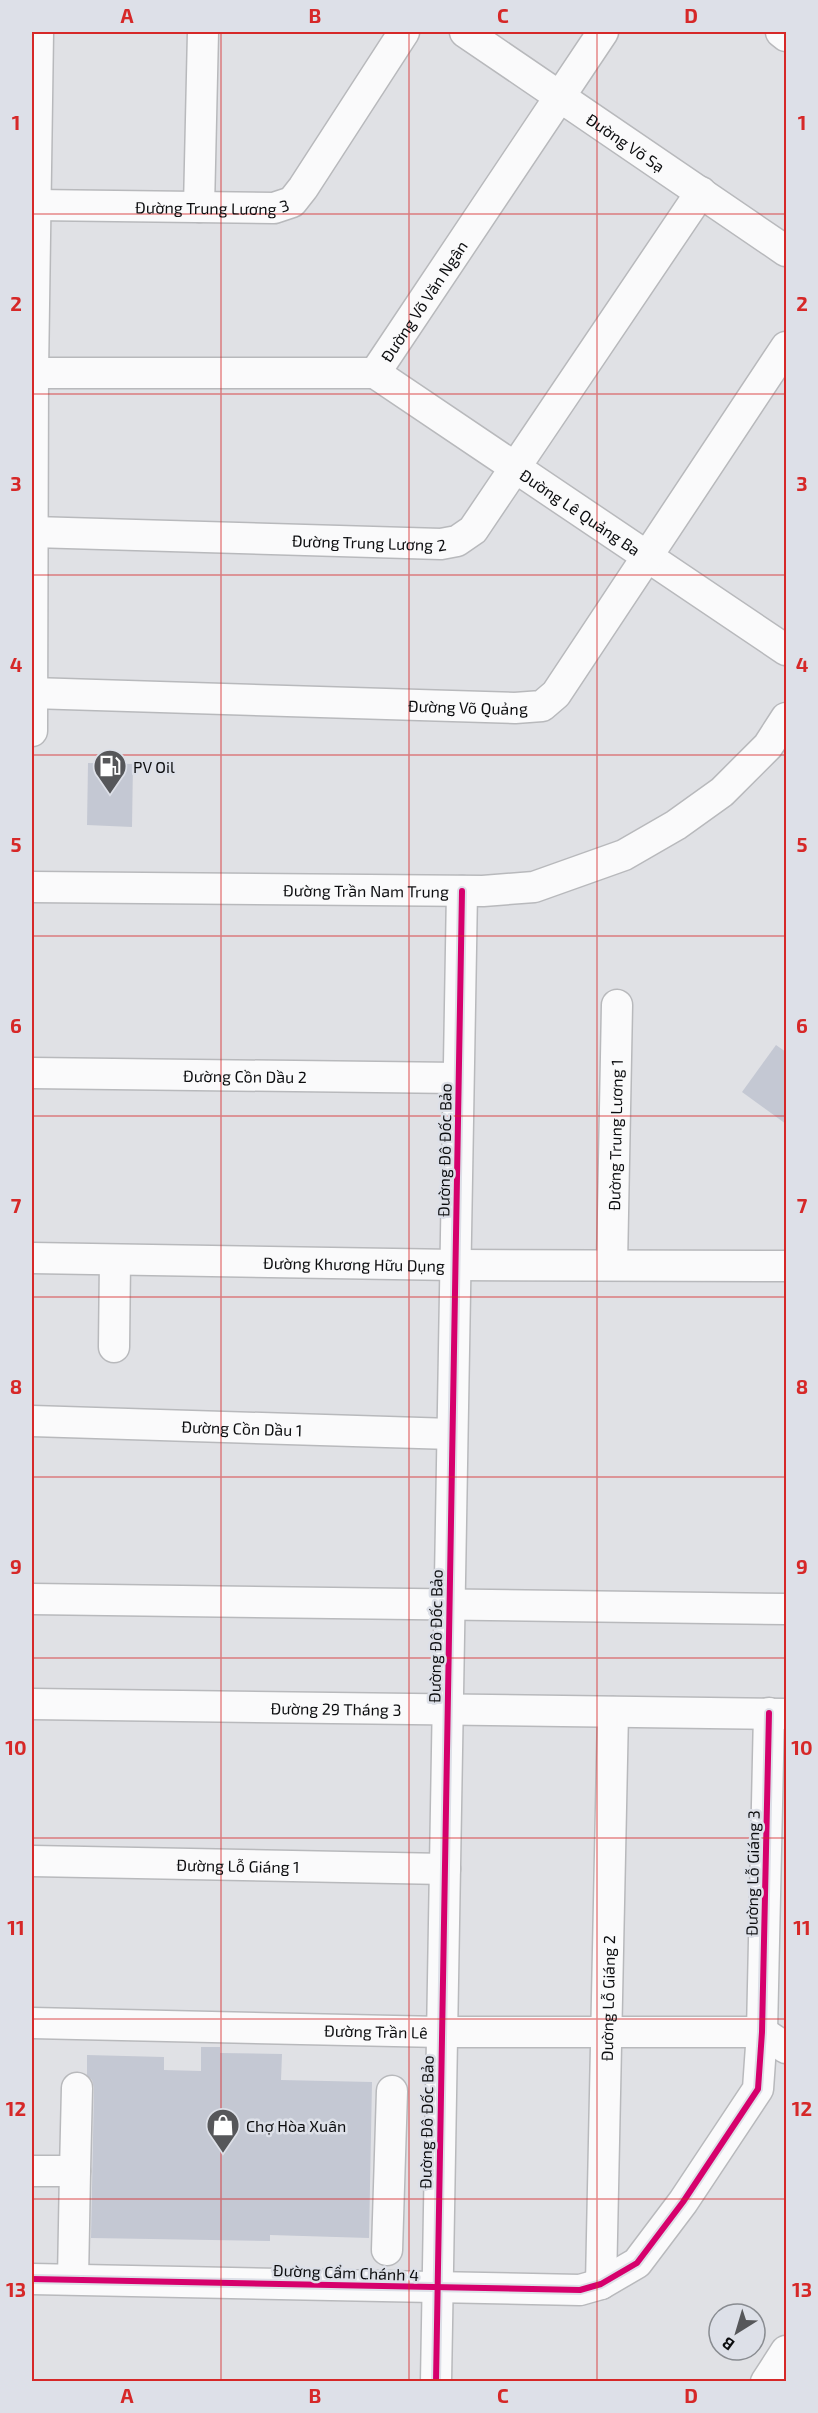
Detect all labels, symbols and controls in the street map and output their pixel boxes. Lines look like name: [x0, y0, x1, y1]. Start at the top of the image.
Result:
text: A: [120, 3, 134, 27]
text: B: [309, 3, 321, 27]
text: C: [497, 3, 509, 27]
text: D: [684, 3, 698, 27]
street label: Đường Võ Sạ: [583, 109, 669, 175]
text: 1: [12, 110, 20, 134]
text: 1: [798, 110, 806, 134]
street label: Đường Trung Lương 3: [135, 194, 291, 218]
street label: Đường Võ Văn Ngân: [376, 237, 471, 365]
text: 2: [10, 291, 22, 315]
text: 2: [796, 291, 808, 315]
street label: Đường Lê Quảng Ba: [517, 464, 644, 559]
text: 3: [10, 471, 22, 495]
text: 3: [796, 471, 808, 495]
street label: Đường Trung Lương 2: [292, 530, 448, 554]
text: 4: [10, 652, 23, 676]
text: 4: [796, 652, 809, 676]
street label: Đường Võ Quảng: [408, 695, 528, 718]
fuel station icon: PV Oil: [92, 748, 128, 795]
place label: PV Oil: [133, 757, 175, 776]
text: 5: [10, 832, 22, 856]
text: 5: [796, 832, 808, 856]
street label: Đường Trần Nam Trung: [283, 880, 449, 900]
text: 6: [10, 1013, 22, 1037]
text: 6: [796, 1013, 808, 1037]
street label: Đường Trung Lương 1: [604, 1059, 625, 1211]
street label: Đường Cồn Dầu 2: [183, 1065, 307, 1086]
street label: Đường Đô Đốc Bảo: [433, 1083, 455, 1217]
text: 7: [11, 1193, 22, 1217]
text: 7: [797, 1193, 808, 1217]
street label: Đường Khương Hữu Dụng: [263, 1252, 445, 1274]
text: 8: [10, 1374, 22, 1398]
text: 8: [796, 1374, 808, 1398]
street label: Đường Cồn Dầu 1: [181, 1416, 303, 1439]
text: 9: [10, 1554, 22, 1578]
text: 9: [796, 1554, 808, 1578]
street label: Đường Đô Đốc Bảo: [424, 1569, 446, 1703]
street label: Đường 29 Tháng 3: [270, 1698, 402, 1718]
text: 10: [5, 1735, 27, 1759]
text: 10: [791, 1735, 813, 1759]
street label: Đường Lỗ Giáng 3: [741, 1810, 763, 1936]
street label: Đường Lỗ Giáng 1: [176, 1854, 300, 1876]
text: 11: [7, 1915, 25, 1939]
text: 11: [793, 1915, 811, 1939]
street label: Đường Lỗ Giáng 2: [596, 1935, 618, 2061]
street label: Đường Trần Lê: [324, 2020, 428, 2041]
street label: Đường Đô Đốc Bảo: [415, 2055, 437, 2189]
text: 12: [6, 2096, 26, 2120]
text: 12: [792, 2096, 812, 2120]
shop icon: Chợ Hòa Xuân: [205, 2107, 241, 2154]
place label: Chợ Hòa Xuân: [246, 2116, 346, 2135]
street label: Đường Cẩm Chánh 4: [273, 2260, 419, 2284]
text: 13: [6, 2277, 26, 2301]
text: 13: [792, 2277, 812, 2301]
north arrow: [707, 2302, 767, 2362]
text: B: [718, 2334, 737, 2355]
text: A: [120, 2383, 134, 2407]
text: B: [309, 2383, 321, 2407]
text: C: [497, 2383, 509, 2407]
text: D: [684, 2383, 698, 2407]

